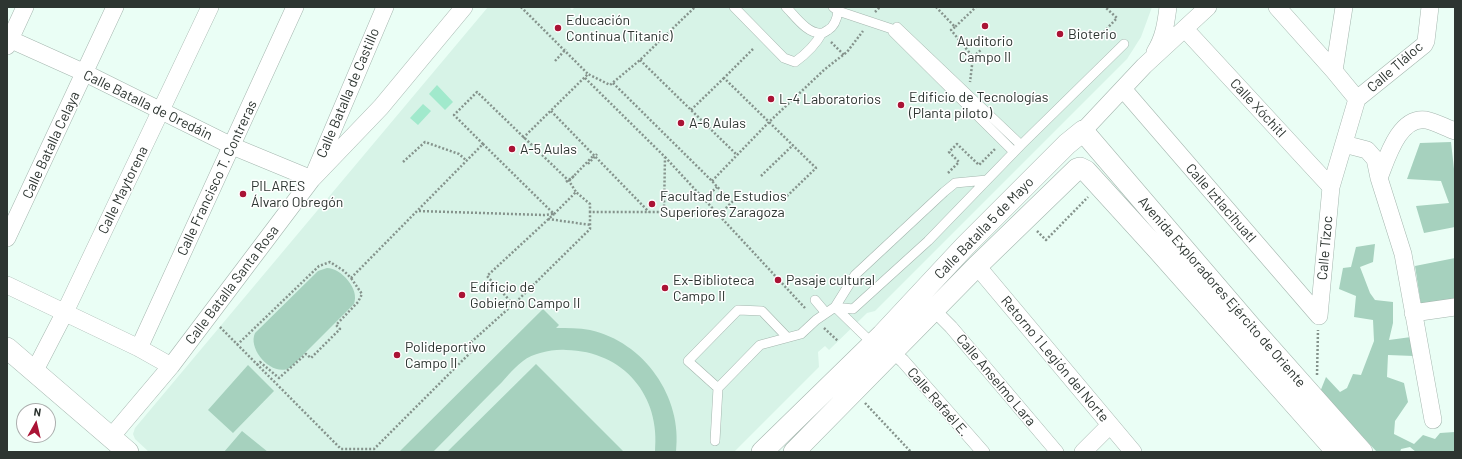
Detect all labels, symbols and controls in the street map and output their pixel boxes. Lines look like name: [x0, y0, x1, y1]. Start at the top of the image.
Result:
place label: Educación Continua (Titanic): [566, 12, 673, 44]
marker: Auditorio Campo II: [980, 21, 990, 31]
marker: Educación Continua (Titanic): [553, 23, 563, 33]
street label: Calle Batalla de Castillo: [313, 25, 383, 161]
place label: Bioterio: [1068, 26, 1117, 42]
marker: Bioterio: [1055, 29, 1065, 39]
place label: Auditorio Campo II: [957, 33, 1013, 66]
street label: Calle Tláloc: [1364, 38, 1426, 96]
street label: Calle Batalla de Oredáin: [81, 66, 215, 144]
street label: Calle Xóchitl: [1226, 75, 1290, 141]
street label: Calle Batalla Celaya: [19, 89, 83, 201]
place label: Edificio de Tecnologías (Planta piloto): [909, 89, 1048, 122]
place label: L-4 Laboratorios: [779, 91, 881, 107]
marker: L-4 Laboratorios: [766, 94, 776, 104]
street label: Calle Francisco T. Contreras: [174, 98, 260, 258]
marker: Edificio de Tecnologías (Planta piloto): [896, 100, 906, 110]
place label: A-6 Aulas: [689, 115, 746, 131]
marker: A-6 Aulas: [676, 118, 686, 128]
place label: A-5 Aulas: [520, 141, 577, 157]
street label: Calle Maytorena: [95, 143, 151, 237]
marker: A-5 Aulas: [507, 144, 517, 154]
street label: Calle Iztlacihuatl: [1182, 160, 1260, 246]
street label: Calle Batalla 5 de Mayo: [931, 173, 1037, 283]
place label: PILARES Álvaro Obregón: [251, 178, 343, 210]
place label: Facultad de Estudios Superiores Zaragoza: [660, 188, 787, 220]
marker: PILARES Álvaro Obregón: [238, 189, 248, 199]
street label: Avenida Exploradores Ejército de Oriente: [1135, 193, 1309, 391]
marker: Facultad de Estudios Superiores Zaragoza: [647, 199, 657, 209]
street label: Calle Tízoc: [1314, 215, 1336, 281]
street label: Calle Batalla Santa Rosa: [182, 222, 282, 348]
place label: Ex-Biblioteca Campo II: [673, 272, 754, 304]
place label: Pasaje cultural: [786, 272, 875, 288]
marker: Pasaje cultural: [773, 275, 783, 285]
place label: Edificio de Gobierno Campo II: [470, 279, 580, 312]
marker: Ex-Biblioteca Campo II: [660, 283, 670, 293]
marker: Edificio de Gobierno Campo II: [457, 290, 467, 300]
street label: Retorno 1 Legión del Norte: [997, 293, 1113, 425]
street label: Calle Anselmo Lara: [953, 331, 1039, 429]
place label: Polideportivo Campo II: [405, 339, 486, 372]
marker: Polideportivo Campo II: [392, 350, 402, 360]
street label: Calle Rafaél E.: [904, 364, 972, 440]
north arrow: [16, 403, 56, 443]
text: N: [33, 405, 42, 419]

